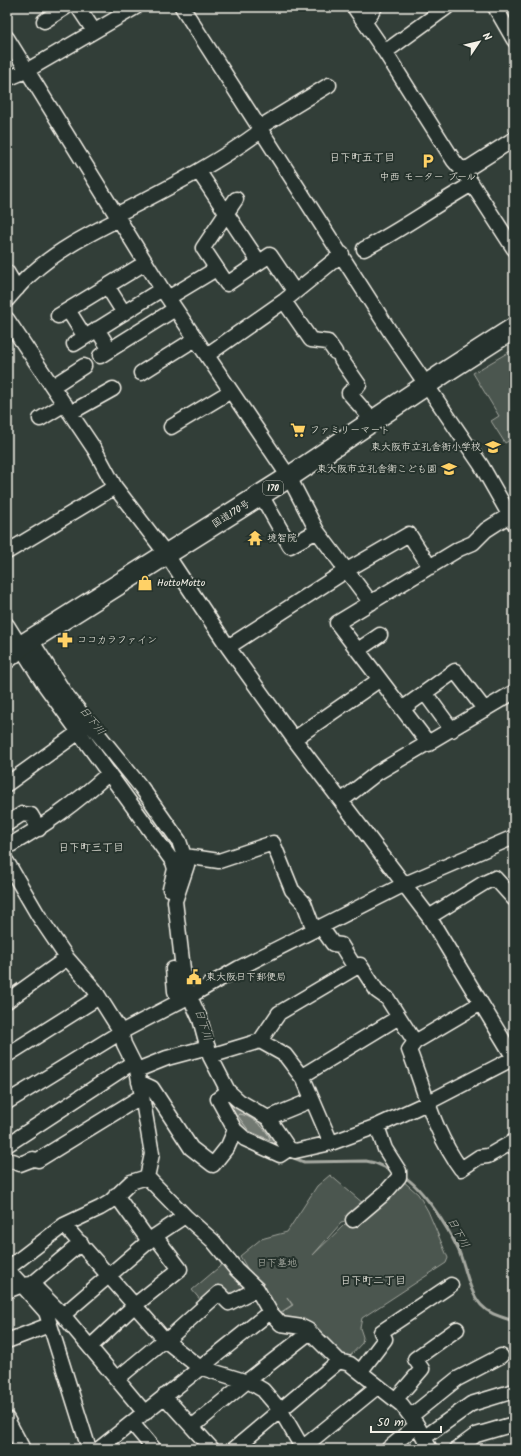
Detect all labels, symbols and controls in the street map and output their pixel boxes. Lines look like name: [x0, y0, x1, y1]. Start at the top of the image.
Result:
north arrow: [459, 22, 499, 62]
text: N: [477, 29, 496, 45]
district label: 日下町五丁目: [329, 149, 395, 167]
parking icon: 中西 モーター プール: [419, 152, 437, 170]
place label: 中西 モーター プール: [380, 169, 476, 185]
supermarket icon: ファミリーマート: [289, 421, 307, 439]
place label: ファミリーマート: [310, 422, 390, 438]
school or university icon: 東大阪市立孔舎衙小学校: [484, 438, 502, 456]
place label: 東大阪市立孔舎衙小学校: [371, 439, 481, 455]
school or university icon: 東大阪市立孔舎衛こども園: [440, 460, 458, 478]
place label: 東大阪市立孔舎衛こども園: [317, 461, 437, 477]
road number: 170: [263, 481, 283, 495]
street label: 国道170号: [209, 496, 253, 532]
temple icon: 境智院: [246, 529, 264, 547]
place label: 境智院: [267, 530, 297, 546]
shop icon: HottoMotto: [136, 574, 154, 592]
place label: HottoMotto: [157, 575, 206, 591]
pharmacy icon: ココカラファイン: [56, 631, 74, 649]
place label: ココカラファイン: [77, 632, 157, 648]
water label: 日下川: [75, 703, 109, 739]
district label: 日下町三丁目: [58, 839, 124, 857]
public building icon: 東大阪日下郵便局: [185, 968, 203, 986]
place label: 東大阪日下郵便局: [206, 969, 286, 985]
water label: 日下川: [189, 1007, 217, 1043]
water label: 日下川: [442, 1214, 474, 1252]
park label: 日下墓地: [257, 1255, 297, 1271]
district label: 日下町二丁目: [340, 1272, 406, 1290]
scale bar: [371, 1408, 441, 1434]
text: 50 m: [377, 1413, 404, 1432]

